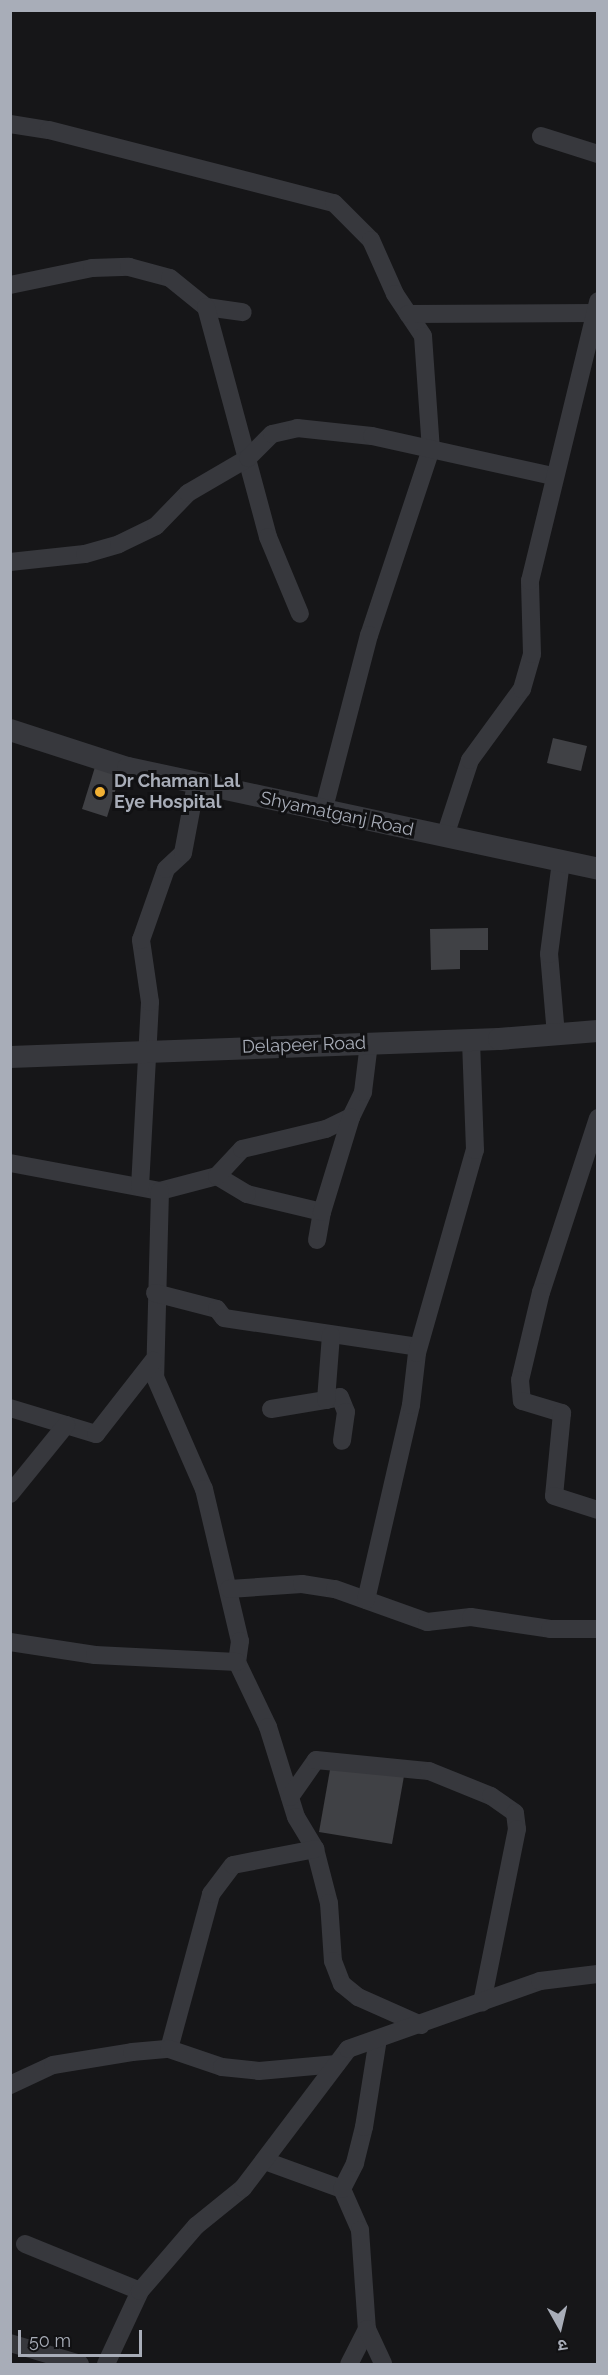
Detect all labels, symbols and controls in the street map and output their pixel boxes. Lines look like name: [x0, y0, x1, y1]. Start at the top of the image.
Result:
place label: Dr Chaman Lal Eye Hospital: [114, 771, 241, 814]
marker: Dr Chaman Lal Eye Hospital: [91, 783, 109, 801]
street label: Shyamatganj Road: [258, 787, 416, 841]
street label: Delapeer Road: [241, 1032, 367, 1058]
north arrow: [530, 2297, 590, 2357]
scale bar: [21, 2318, 146, 2356]
text: 50 m: [29, 2330, 71, 2351]
text: उ: [557, 2335, 569, 2355]

